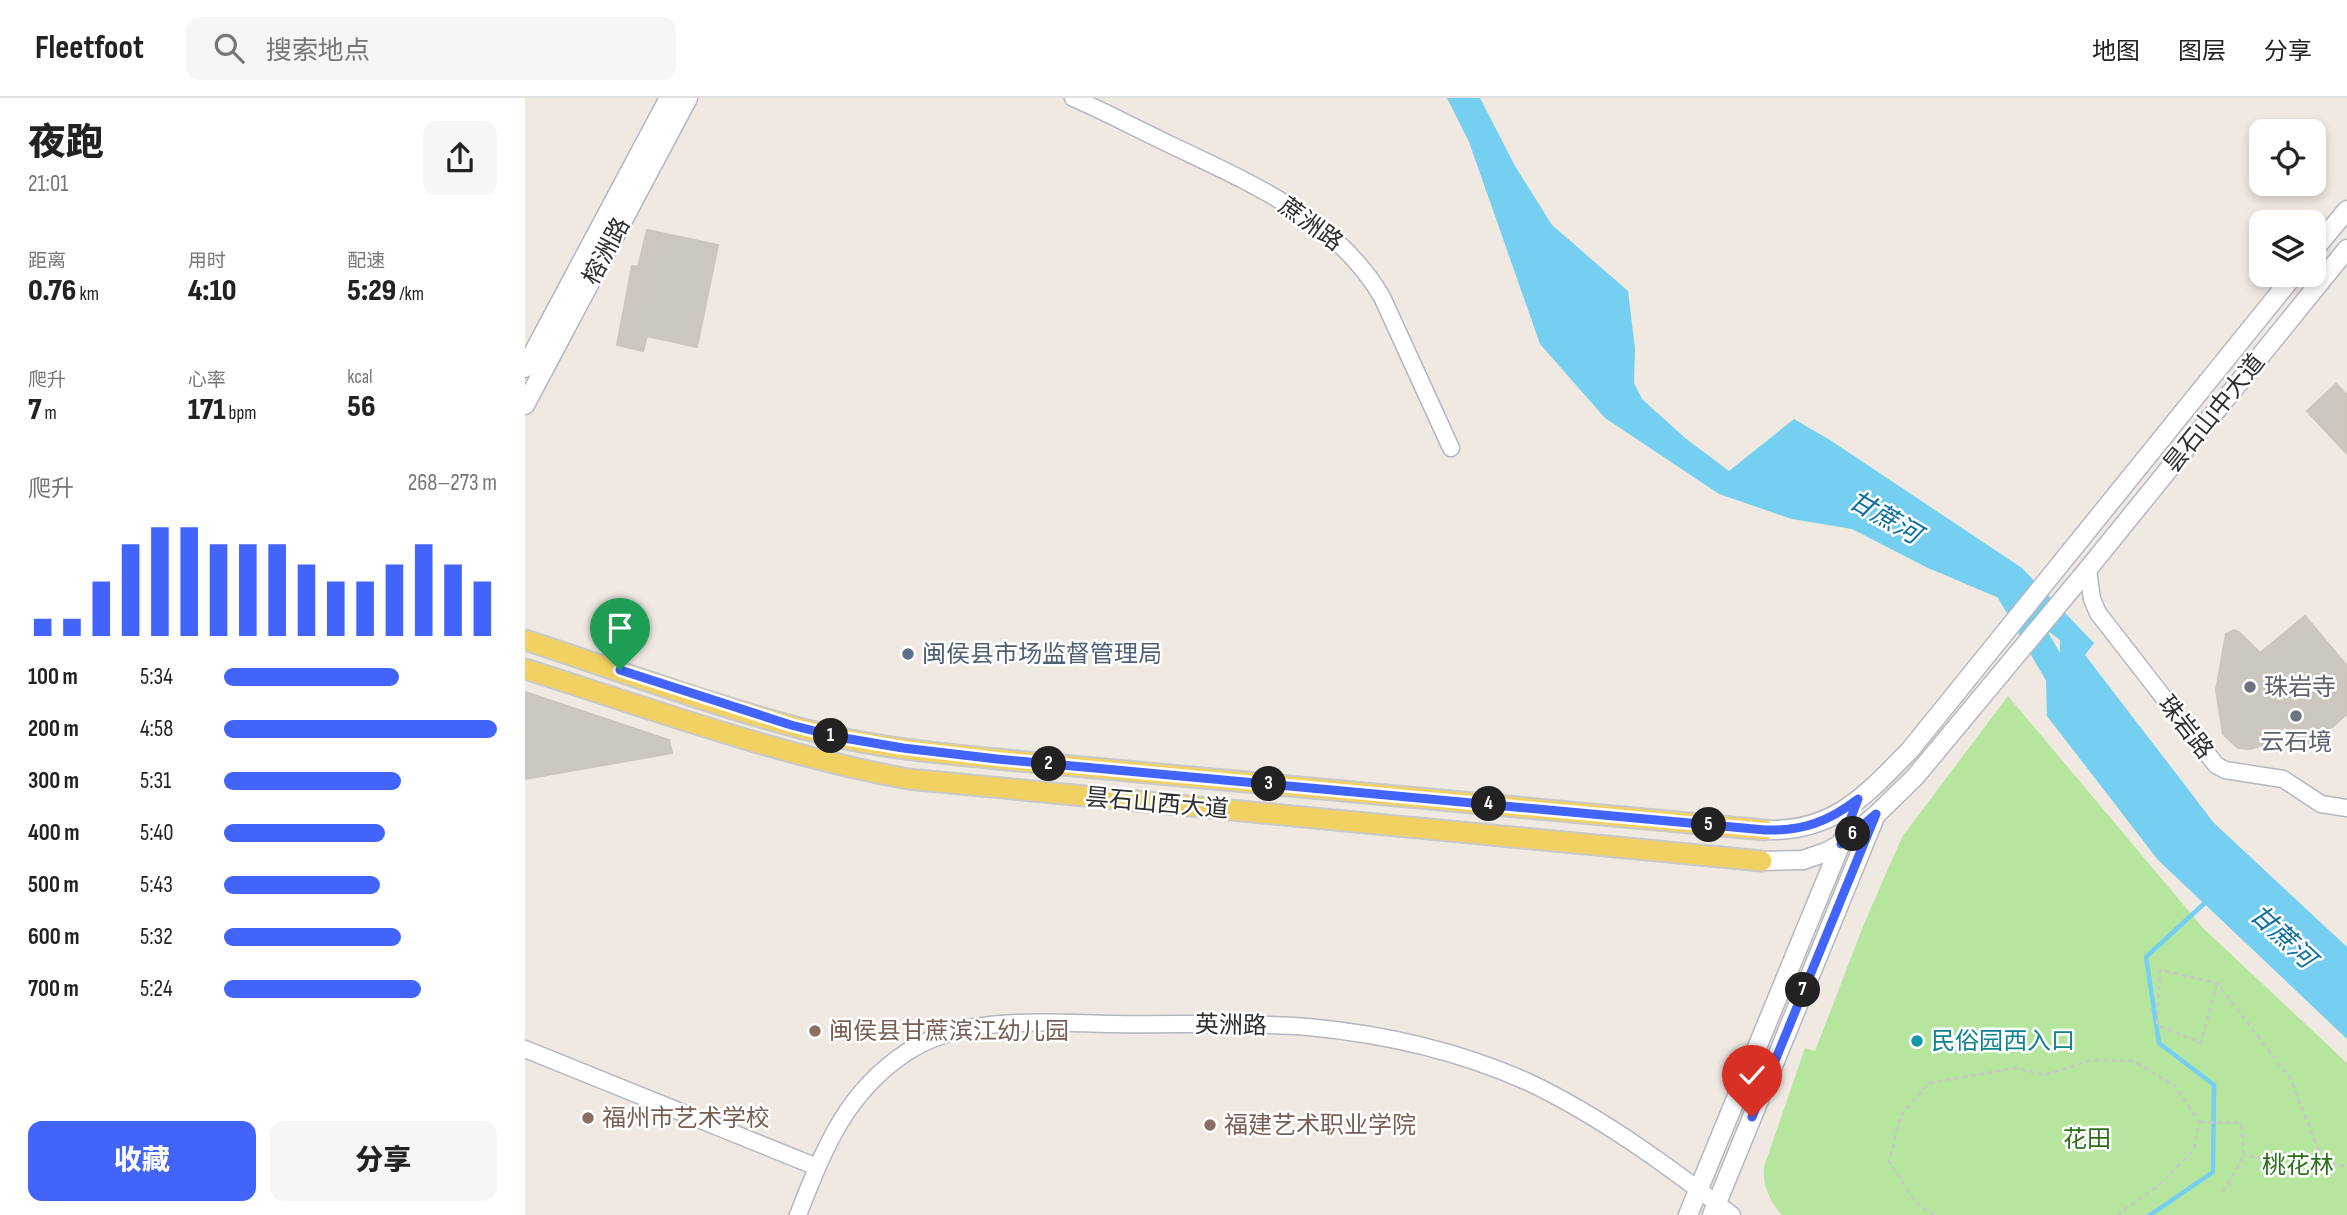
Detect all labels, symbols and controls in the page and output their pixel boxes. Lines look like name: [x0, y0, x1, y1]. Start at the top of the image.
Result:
search box: [186, 17, 676, 80]
text: Fleetfoot: [35, 28, 144, 68]
icon: search: [210, 29, 248, 67]
text: 搜索地点: [266, 36, 370, 67]
text: 地图: [2092, 37, 2140, 66]
text: 图层: [2178, 37, 2226, 66]
text: 分享: [2264, 37, 2312, 66]
map controls: [2249, 119, 2326, 287]
button: locate: [2249, 119, 2326, 196]
text: 夜跑: [28, 121, 104, 166]
button: share: [423, 121, 497, 195]
text: 21:01: [28, 170, 68, 198]
street label: 蔗洲路: [1273, 192, 1348, 257]
button: layers: [2249, 210, 2326, 287]
street label: 榕洲路: [577, 213, 636, 290]
text: 距离: [28, 250, 66, 273]
text: 用时: [188, 250, 226, 273]
text: 配速: [347, 250, 385, 273]
text: 0.76: [28, 273, 76, 309]
text: 4:10: [188, 273, 236, 309]
text: 5:29: [347, 273, 396, 309]
text: km: [76, 283, 99, 306]
text: /km: [396, 283, 424, 306]
street label: 昙石山中大道: [2158, 348, 2271, 478]
text: kcal: [347, 366, 372, 389]
text: 爬升: [28, 369, 66, 392]
text: 心率: [188, 369, 226, 392]
text: 56: [347, 389, 376, 425]
text: 7: [28, 392, 42, 428]
text: 171: [188, 392, 226, 428]
text: m: [42, 402, 57, 425]
text: bpm: [226, 402, 257, 425]
text: 268–273 m: [408, 469, 497, 497]
text: 爬升: [28, 475, 74, 503]
water label: 甘蔗河: [1843, 485, 1930, 554]
pin: [590, 598, 650, 670]
icon: arrive: [601, 609, 639, 647]
place label: 闽侯县市场监督管理局: [922, 640, 1162, 669]
marker: 闽侯县市场监督管理局: [900, 646, 916, 662]
text: 100 m: [28, 663, 78, 691]
text: 5:34: [140, 663, 173, 691]
place label: 珠岩寺: [2264, 673, 2336, 702]
marker: 珠岩寺: [2242, 679, 2258, 695]
street label: 珠岩路: [2152, 690, 2219, 765]
marker: 云石境: [2288, 708, 2304, 724]
text: 200 m: [28, 715, 79, 743]
text: 4:58: [140, 715, 173, 743]
pin: 1: [813, 718, 849, 754]
text: 1: [827, 724, 834, 747]
place label: 云石境: [2260, 728, 2332, 757]
pin: 2: [1031, 746, 1067, 782]
text: 2: [1044, 752, 1053, 775]
pin: 3: [1251, 766, 1287, 802]
text: 300 m: [28, 767, 79, 795]
text: 5:31: [140, 767, 171, 795]
text: 3: [1264, 772, 1273, 795]
street label: 昙石山西大道: [1084, 783, 1230, 824]
pin: 4: [1471, 786, 1507, 822]
text: 4: [1484, 792, 1493, 815]
pin: 5: [1691, 808, 1727, 842]
text: 5: [1704, 813, 1713, 836]
pin: 6: [1835, 816, 1871, 852]
text: 400 m: [28, 819, 79, 847]
text: 5:40: [140, 819, 173, 847]
text: 6: [1848, 822, 1857, 845]
text: 500 m: [28, 871, 79, 899]
text: 5:43: [140, 871, 173, 899]
water label: 甘蔗河: [2243, 899, 2325, 978]
text: 600 m: [28, 923, 80, 951]
text: 5:32: [140, 923, 173, 951]
pin: 7: [1785, 972, 1821, 1008]
text: 700 m: [28, 975, 79, 1003]
text: 5:24: [140, 975, 173, 1003]
text: 7: [1798, 978, 1807, 1001]
street label: 英洲路: [1195, 1010, 1267, 1041]
place label: 闽侯县甘蔗滨江幼儿园: [829, 1017, 1069, 1046]
marker: 闽侯县甘蔗滨江幼儿园: [807, 1023, 823, 1039]
place label: 民俗园西入口: [1931, 1027, 2075, 1056]
marker: 民俗园西入口: [1909, 1033, 1925, 1049]
pin: [1722, 1045, 1782, 1117]
icon: check: [1733, 1056, 1771, 1094]
place label: 福州市艺术学校: [602, 1104, 770, 1133]
marker: 福州市艺术学校: [580, 1110, 596, 1126]
place label: 福建艺术职业学院: [1224, 1111, 1416, 1140]
marker: 福建艺术职业学院: [1202, 1117, 1218, 1133]
button: 收藏: [28, 1121, 256, 1201]
button: 分享: [270, 1121, 497, 1201]
park label: 花田: [2063, 1125, 2111, 1154]
park label: 桃花林: [2262, 1151, 2334, 1180]

